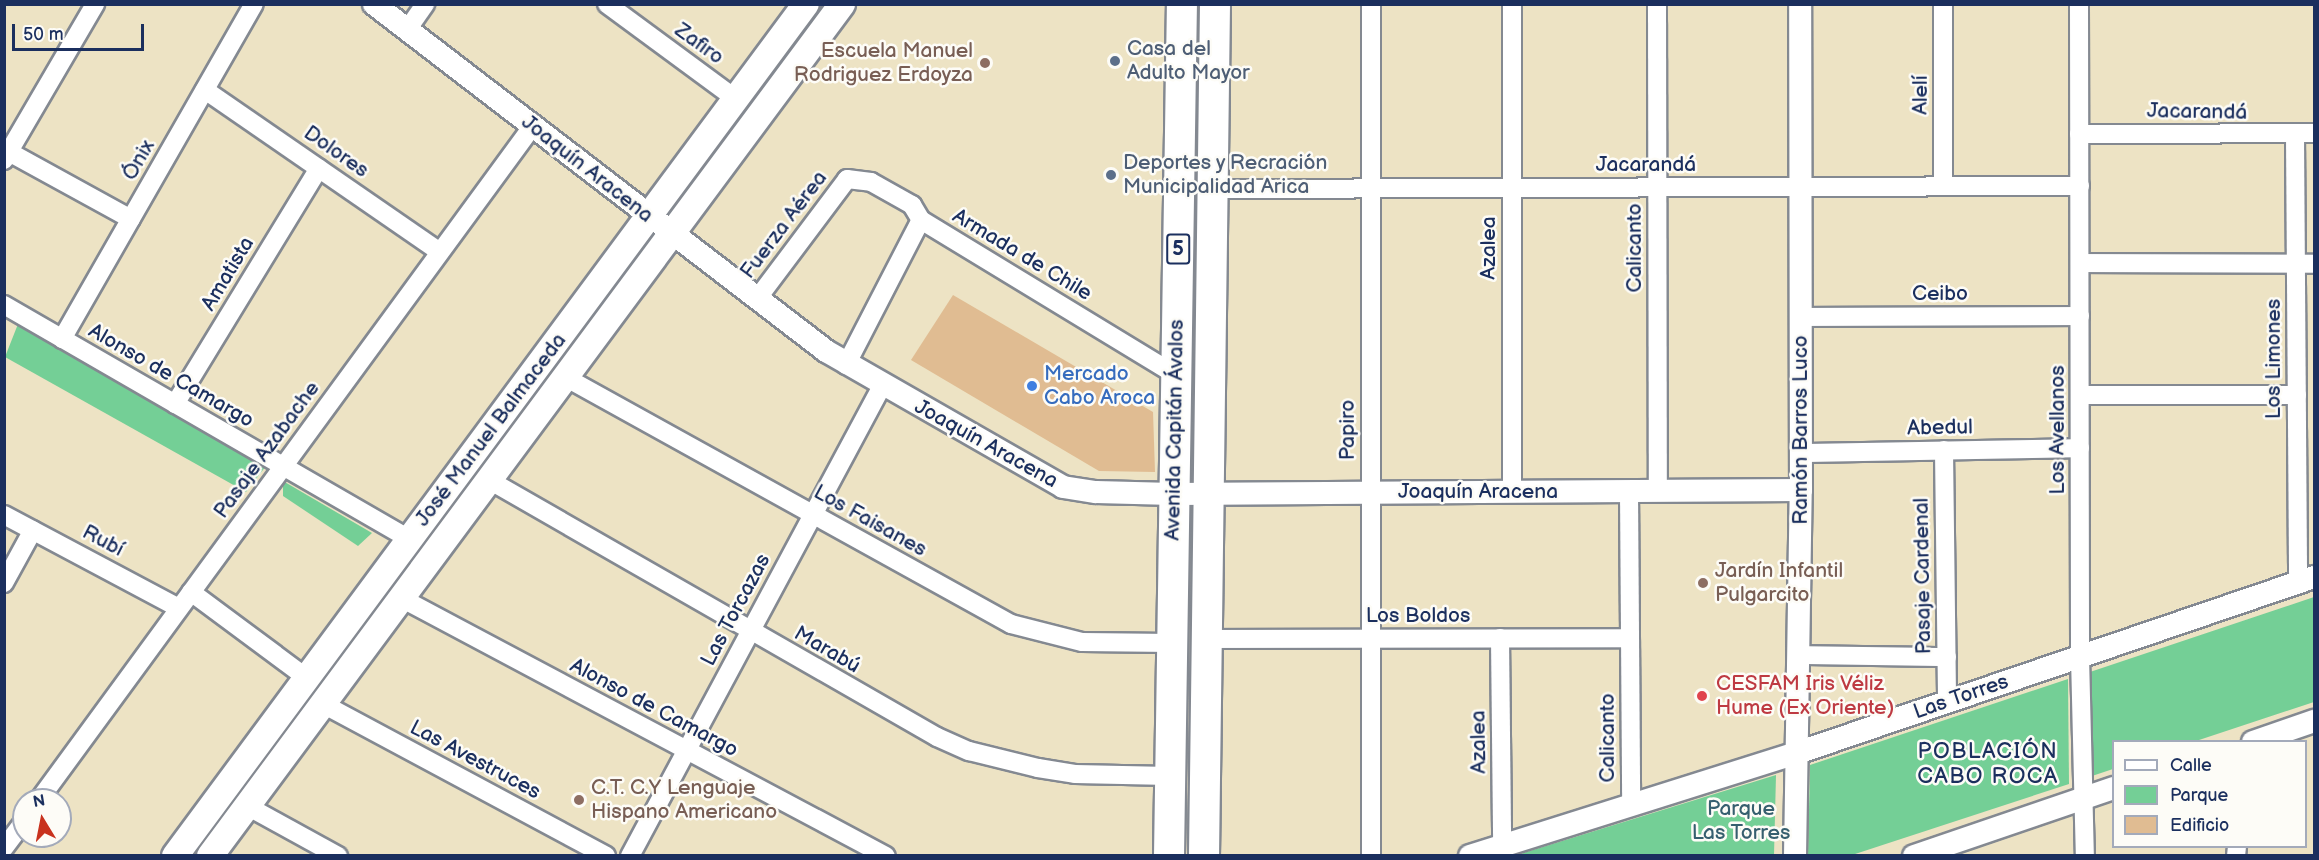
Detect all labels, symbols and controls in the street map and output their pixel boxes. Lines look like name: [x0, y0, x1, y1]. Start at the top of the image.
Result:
scale bar: [15, 12, 147, 50]
street label: Zafiro: [670, 18, 728, 70]
text: 50 m: [23, 24, 64, 45]
place label: Casa del Adulto Mayor: [1127, 36, 1250, 86]
place label: Escuela Manuel Rodriguez Erdoyza: [794, 38, 973, 88]
marker: Casa del Adulto Mayor: [1108, 54, 1122, 68]
marker: Escuela Manuel Rodriguez Erdoyza: [978, 56, 992, 70]
street label: Alelí: [1908, 75, 1934, 115]
street label: Jacarandá: [2147, 99, 2247, 125]
street label: Joaquín Aracena: [516, 110, 658, 228]
street label: Dolores: [299, 121, 373, 183]
street label: Ónix: [117, 135, 161, 185]
place label: Deportes y Recración Municipalidad Arica: [1123, 150, 1329, 200]
street label: Jacarandá: [1596, 152, 1696, 178]
street label: Fuerza Aérea: [735, 166, 833, 284]
marker: Deportes y Recración Municipalidad Arica: [1104, 168, 1118, 182]
street label: Calicanto: [1622, 203, 1648, 293]
street label: Armada de Chile: [948, 204, 1096, 306]
street label: Azalea: [1476, 216, 1502, 280]
road number: 5: [1166, 232, 1190, 266]
street label: Amatista: [196, 233, 260, 315]
street label: Ceibo: [1912, 281, 1968, 307]
street label: Los Limones: [2261, 299, 2287, 419]
street label: Alonso de Camargo: [84, 318, 258, 434]
street label: Avenida Capitán Ávalos: [1160, 319, 1190, 541]
street label: José Manuel Balmaceda: [410, 329, 572, 531]
street label: Ramón Barros Luco: [1788, 335, 1814, 525]
place label: Mercado Cabo Aroca: [1044, 361, 1155, 411]
street label: Los Avellanos: [2045, 365, 2071, 495]
street label: Pasaje Azabache: [209, 377, 325, 523]
marker: Mercado Cabo Aroca: [1025, 379, 1039, 393]
street label: Joaquín Aracena: [910, 394, 1062, 494]
street label: Papiro: [1335, 400, 1361, 460]
street label: Abedul: [1907, 415, 1973, 441]
street label: Joaquín Aracena: [1398, 479, 1558, 505]
street label: Los Faisanes: [809, 480, 931, 562]
street label: Pasaje Cardenal: [1909, 498, 1937, 654]
street label: Rubí: [78, 520, 128, 562]
street label: Las Torcazas: [696, 549, 776, 671]
place label: Jardín Infantil Pulgarcito: [1715, 558, 1843, 608]
marker: Jardín Infantil Pulgarcito: [1696, 576, 1710, 590]
street label: Los Boldos: [1366, 603, 1470, 629]
street label: Marabú: [789, 621, 865, 679]
street label: Alonso de Camargo: [566, 653, 742, 763]
street label: Las Torres: [1910, 669, 2012, 725]
place label: CESFAM Iris Véliz Hume (Ex Oriente): [1716, 671, 1894, 721]
marker: CESFAM Iris Véliz Hume (Ex Oriente): [1693, 687, 1711, 705]
street label: Calicanto: [1595, 693, 1621, 783]
street label: Azalea: [1466, 710, 1492, 774]
street label: Las Avestruces: [405, 715, 545, 805]
district label: POBLACIÓN CABO ROCA: [1917, 738, 2059, 790]
legend: [2112, 740, 2307, 848]
text: Calle: [2170, 755, 2212, 776]
place label: C.T. C.Y Lenguaje Hispano Americano: [591, 775, 777, 825]
text: Parque: [2170, 785, 2228, 806]
north arrow: [12, 788, 72, 848]
text: N: [32, 791, 47, 812]
marker: C.T. C.Y Lenguaje Hispano Americano: [572, 793, 586, 807]
park label: Parque Las Torres: [1691, 796, 1791, 846]
text: Edificio: [2170, 815, 2229, 836]

